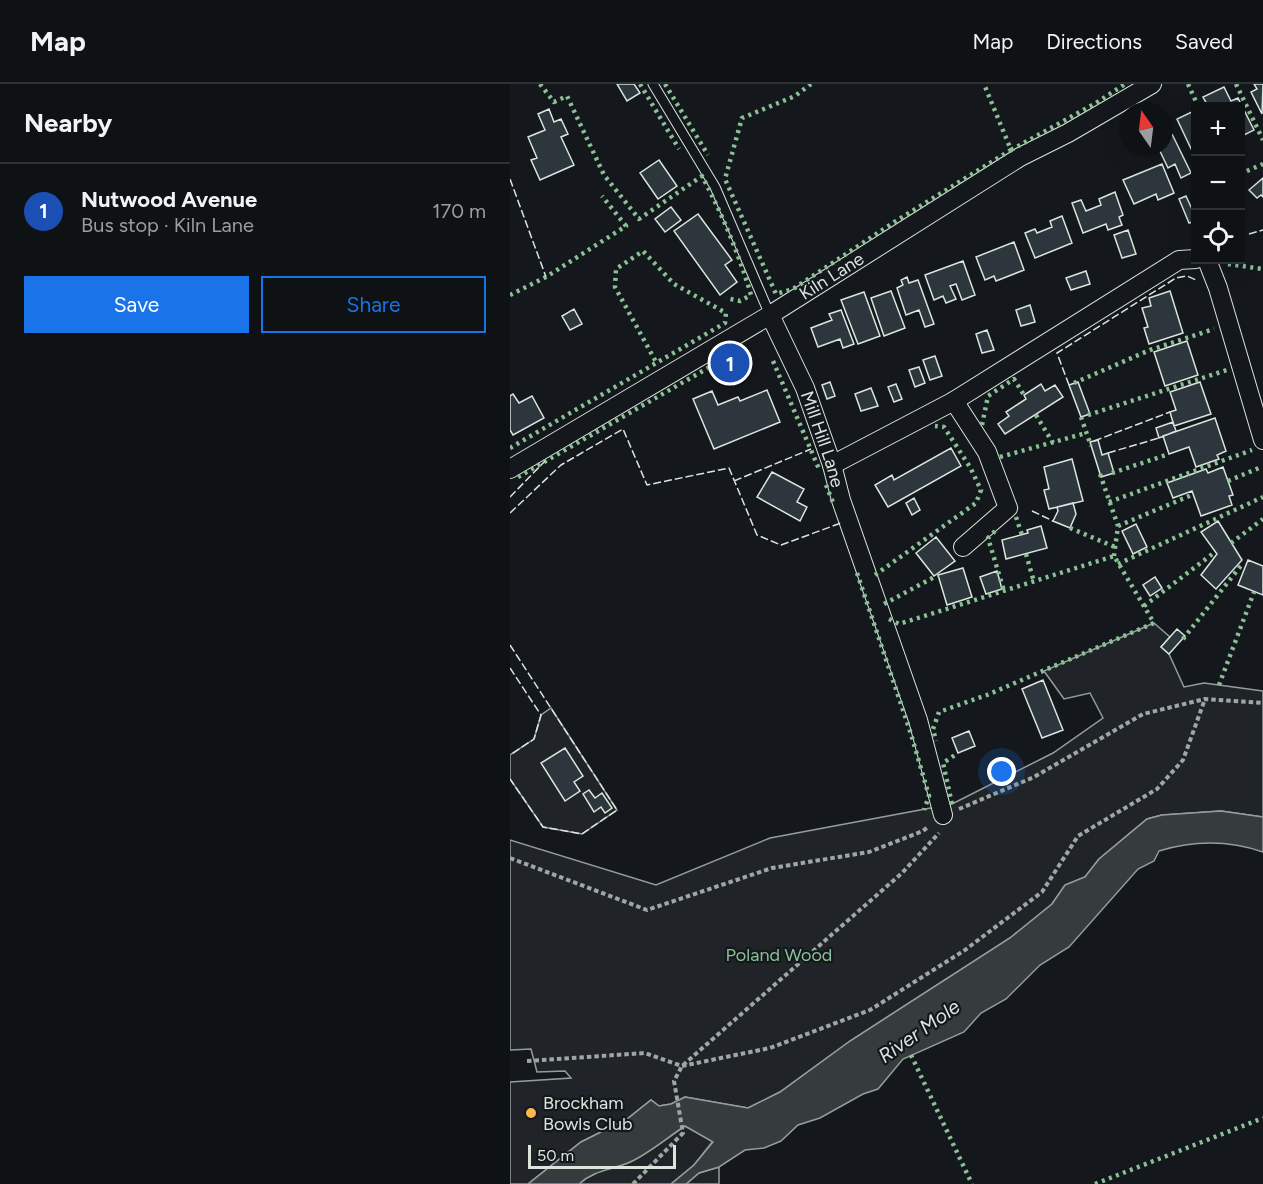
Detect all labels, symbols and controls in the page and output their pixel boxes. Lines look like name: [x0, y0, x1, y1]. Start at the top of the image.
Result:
text: Map: [30, 24, 86, 58]
text: Map: [972, 29, 1013, 54]
text: Directions: [1046, 29, 1142, 54]
text: Saved: [1175, 29, 1233, 54]
north arrow: [1119, 102, 1173, 156]
map controls: [1191, 102, 1245, 264]
button: +: [1191, 102, 1245, 156]
text: Nearby: [24, 107, 112, 139]
button: −: [1191, 156, 1245, 210]
text: Nutwood Avenue: [81, 186, 257, 213]
text: 1: [39, 199, 48, 223]
text: 170 m: [432, 199, 486, 223]
button: locate: [1191, 210, 1245, 264]
text: Bus stop · Kiln Lane: [81, 213, 254, 237]
street label: Kiln Lane: [795, 247, 868, 305]
button: Save: [24, 276, 249, 333]
button: Share: [261, 276, 486, 333]
pin: 1: [710, 340, 750, 386]
street label: Mill Hill Lane: [796, 388, 848, 490]
your location: [987, 757, 1016, 786]
park label: Poland Wood: [726, 944, 832, 966]
water label: River Mole: [874, 994, 964, 1068]
place label: Brockham Bowls Club: [543, 1092, 633, 1135]
marker: Brockham Bowls Club: [524, 1106, 538, 1120]
scale bar: [528, 1142, 676, 1170]
text: 50 m: [537, 1146, 574, 1165]

